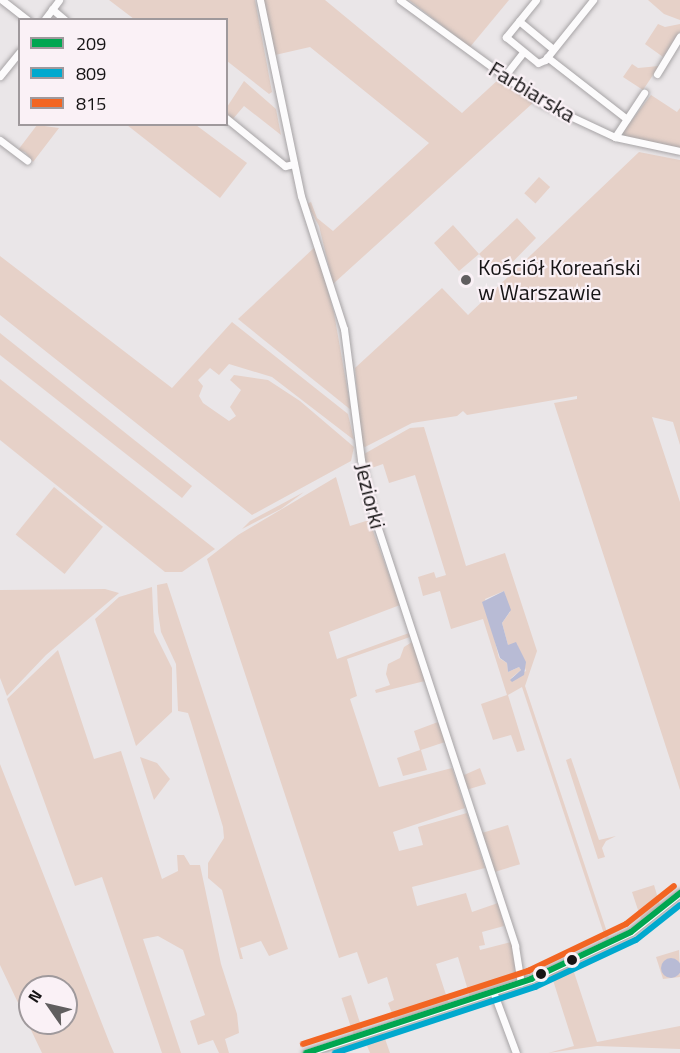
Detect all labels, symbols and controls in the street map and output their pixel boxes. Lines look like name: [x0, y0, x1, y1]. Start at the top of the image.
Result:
legend: [18, 18, 228, 126]
text: 209: [76, 30, 106, 57]
street label: Farbiarska: [484, 56, 580, 128]
text: 809: [76, 60, 106, 87]
text: 815: [76, 90, 106, 117]
place label: Kościół Koreański w Warszawie: [478, 254, 640, 306]
marker: Kościół Koreański w Warszawie: [459, 273, 473, 287]
street label: Jeziorki: [349, 460, 391, 532]
unlabelled marker: [566, 954, 578, 966]
unlabelled marker: [535, 968, 547, 980]
north arrow: [18, 975, 78, 1035]
text: N: [22, 985, 48, 1007]

